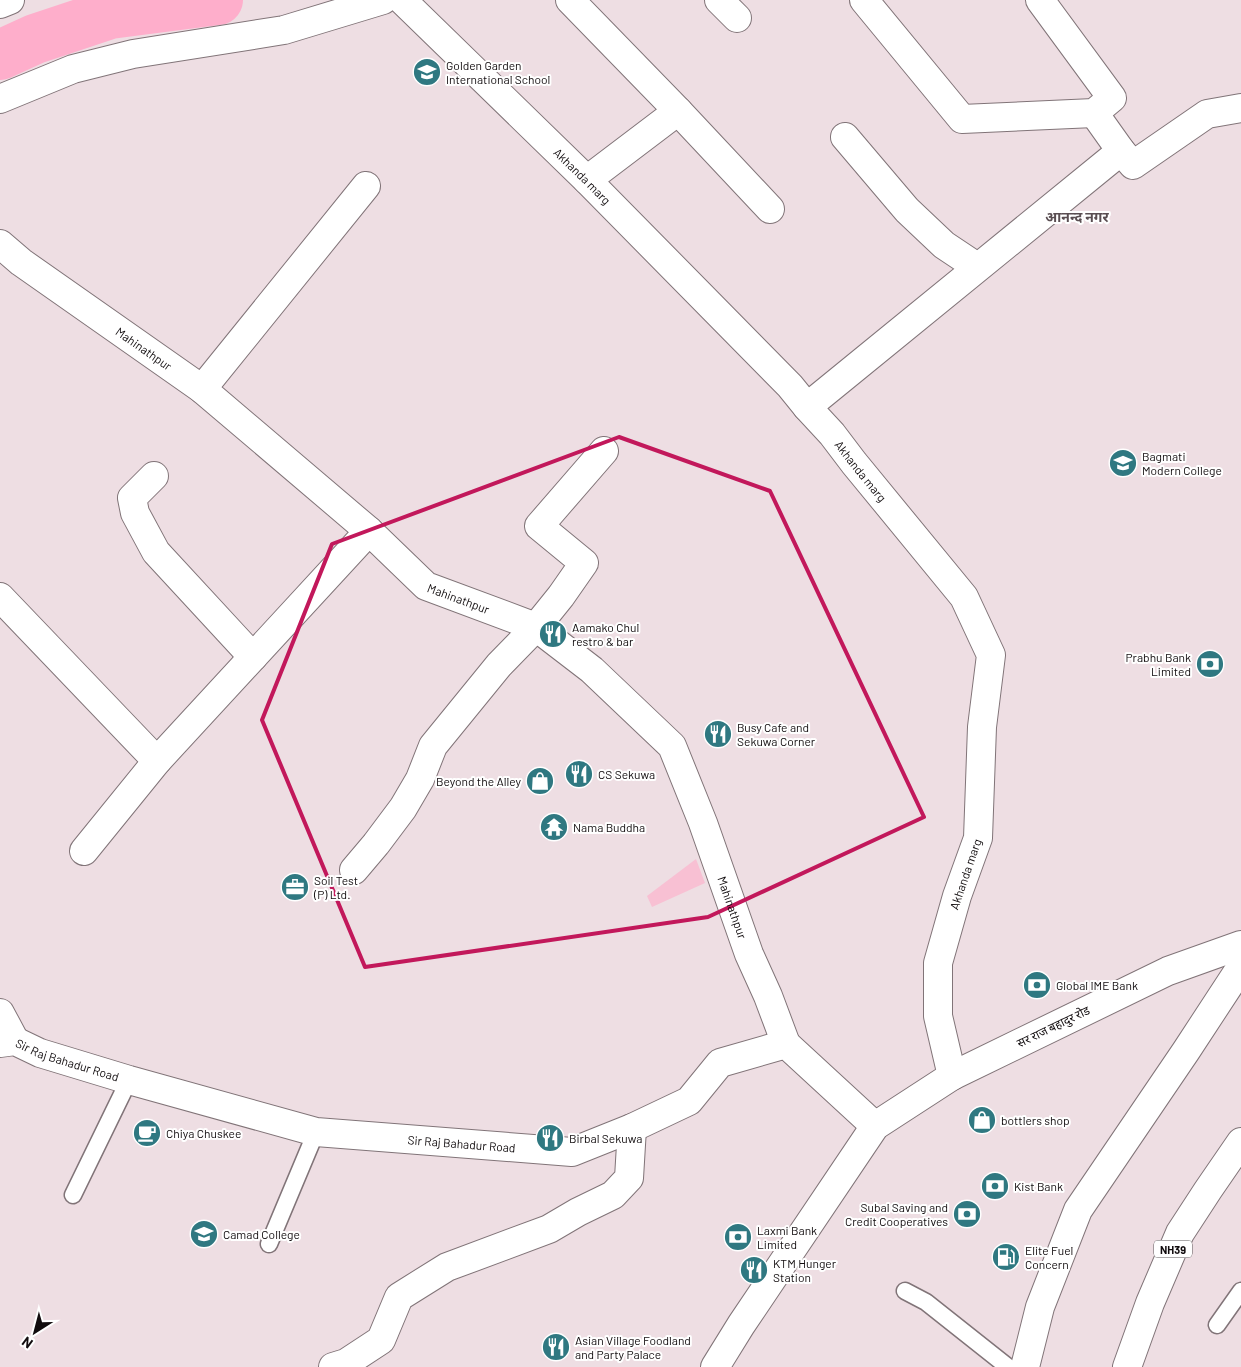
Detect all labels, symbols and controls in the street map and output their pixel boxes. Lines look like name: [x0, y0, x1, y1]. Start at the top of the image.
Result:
school or university icon: Golden Garden International School: [412, 57, 442, 87]
place label: Golden Garden International School: [446, 58, 550, 86]
street label: Akhanda marg: [551, 145, 614, 207]
district label: आनन्द नगर: [1045, 208, 1109, 225]
street label: Mahinathpur: [113, 324, 175, 373]
street label: Akhanda marg: [832, 438, 890, 504]
school or university icon: Bagmati Modern College: [1108, 448, 1138, 478]
place label: Bagmati Modern College: [1142, 449, 1222, 477]
street label: Mahinathpur: [426, 580, 492, 616]
restaurant icon: Aamako Chul restro & bar: [538, 619, 568, 649]
place label: Aamako Chul restro & bar: [572, 620, 639, 648]
bank icon: Prabhu Bank Limited: [1195, 649, 1225, 679]
place label: Prabhu Bank Limited: [1126, 650, 1191, 678]
restaurant icon: Busy Cafe and Sekuwa Corner: [703, 719, 733, 749]
place label: Busy Cafe and Sekuwa Corner: [737, 720, 816, 748]
restaurant icon: CS Sekuwa: [564, 759, 594, 789]
shop icon: Beyond the Alley: [525, 766, 555, 796]
place label: CS Sekuwa: [598, 767, 655, 781]
place label: Beyond the Alley: [436, 774, 521, 788]
temple icon: Nama Buddha: [539, 812, 569, 842]
place label: Nama Buddha: [573, 820, 645, 834]
street label: Akhanda marg: [946, 837, 984, 911]
office icon: Soil Test (P) Ltd.: [280, 872, 310, 902]
place label: Soil Test (P) Ltd.: [313, 873, 358, 901]
street label: Mahinathpur: [715, 874, 750, 941]
bank icon: Global IME Bank: [1022, 970, 1052, 1000]
place label: Global IME Bank: [1056, 978, 1138, 992]
street label: सर राज बहादुर रोड: [1014, 1002, 1093, 1051]
street label: Sir Raj Bahadur Road: [14, 1035, 121, 1084]
shop icon: bottlers shop: [967, 1105, 997, 1135]
place label: bottlers shop: [1001, 1113, 1070, 1127]
cafe icon: Chiya Chuskee: [132, 1118, 162, 1148]
restaurant icon: Birbal Sekuwa: [535, 1123, 565, 1153]
place label: Chiya Chuskee: [166, 1126, 241, 1140]
place label: Birbal Sekuwa: [569, 1131, 642, 1145]
street label: Sir Raj Bahadur Road: [407, 1132, 516, 1155]
bank icon: Kist Bank: [980, 1171, 1010, 1201]
place label: Kist Bank: [1014, 1179, 1063, 1193]
bank icon: Subal Saving and Credit Cooperatives: [952, 1199, 982, 1229]
place label: Subal Saving and Credit Cooperatives: [845, 1200, 948, 1228]
school or university icon: Camad College: [189, 1219, 219, 1249]
bank icon: Laxmi Bank Limited: [723, 1222, 753, 1252]
place label: Laxmi Bank Limited: [757, 1223, 817, 1251]
place label: Camad College: [223, 1227, 300, 1241]
road number: NH39: [1154, 1240, 1192, 1258]
fuel station icon: Elite Fuel Concern: [991, 1242, 1021, 1272]
place label: Elite Fuel Concern: [1025, 1243, 1073, 1271]
restaurant icon: KTM Hunger Station: [739, 1255, 769, 1285]
place label: KTM Hunger Station: [773, 1256, 837, 1284]
north arrow: [10, 1307, 60, 1357]
restaurant icon: Asian Village Foodland and Party Palace: [541, 1332, 571, 1362]
text: N: [18, 1333, 36, 1353]
place label: Asian Village Foodland and Party Palace: [575, 1333, 691, 1361]

